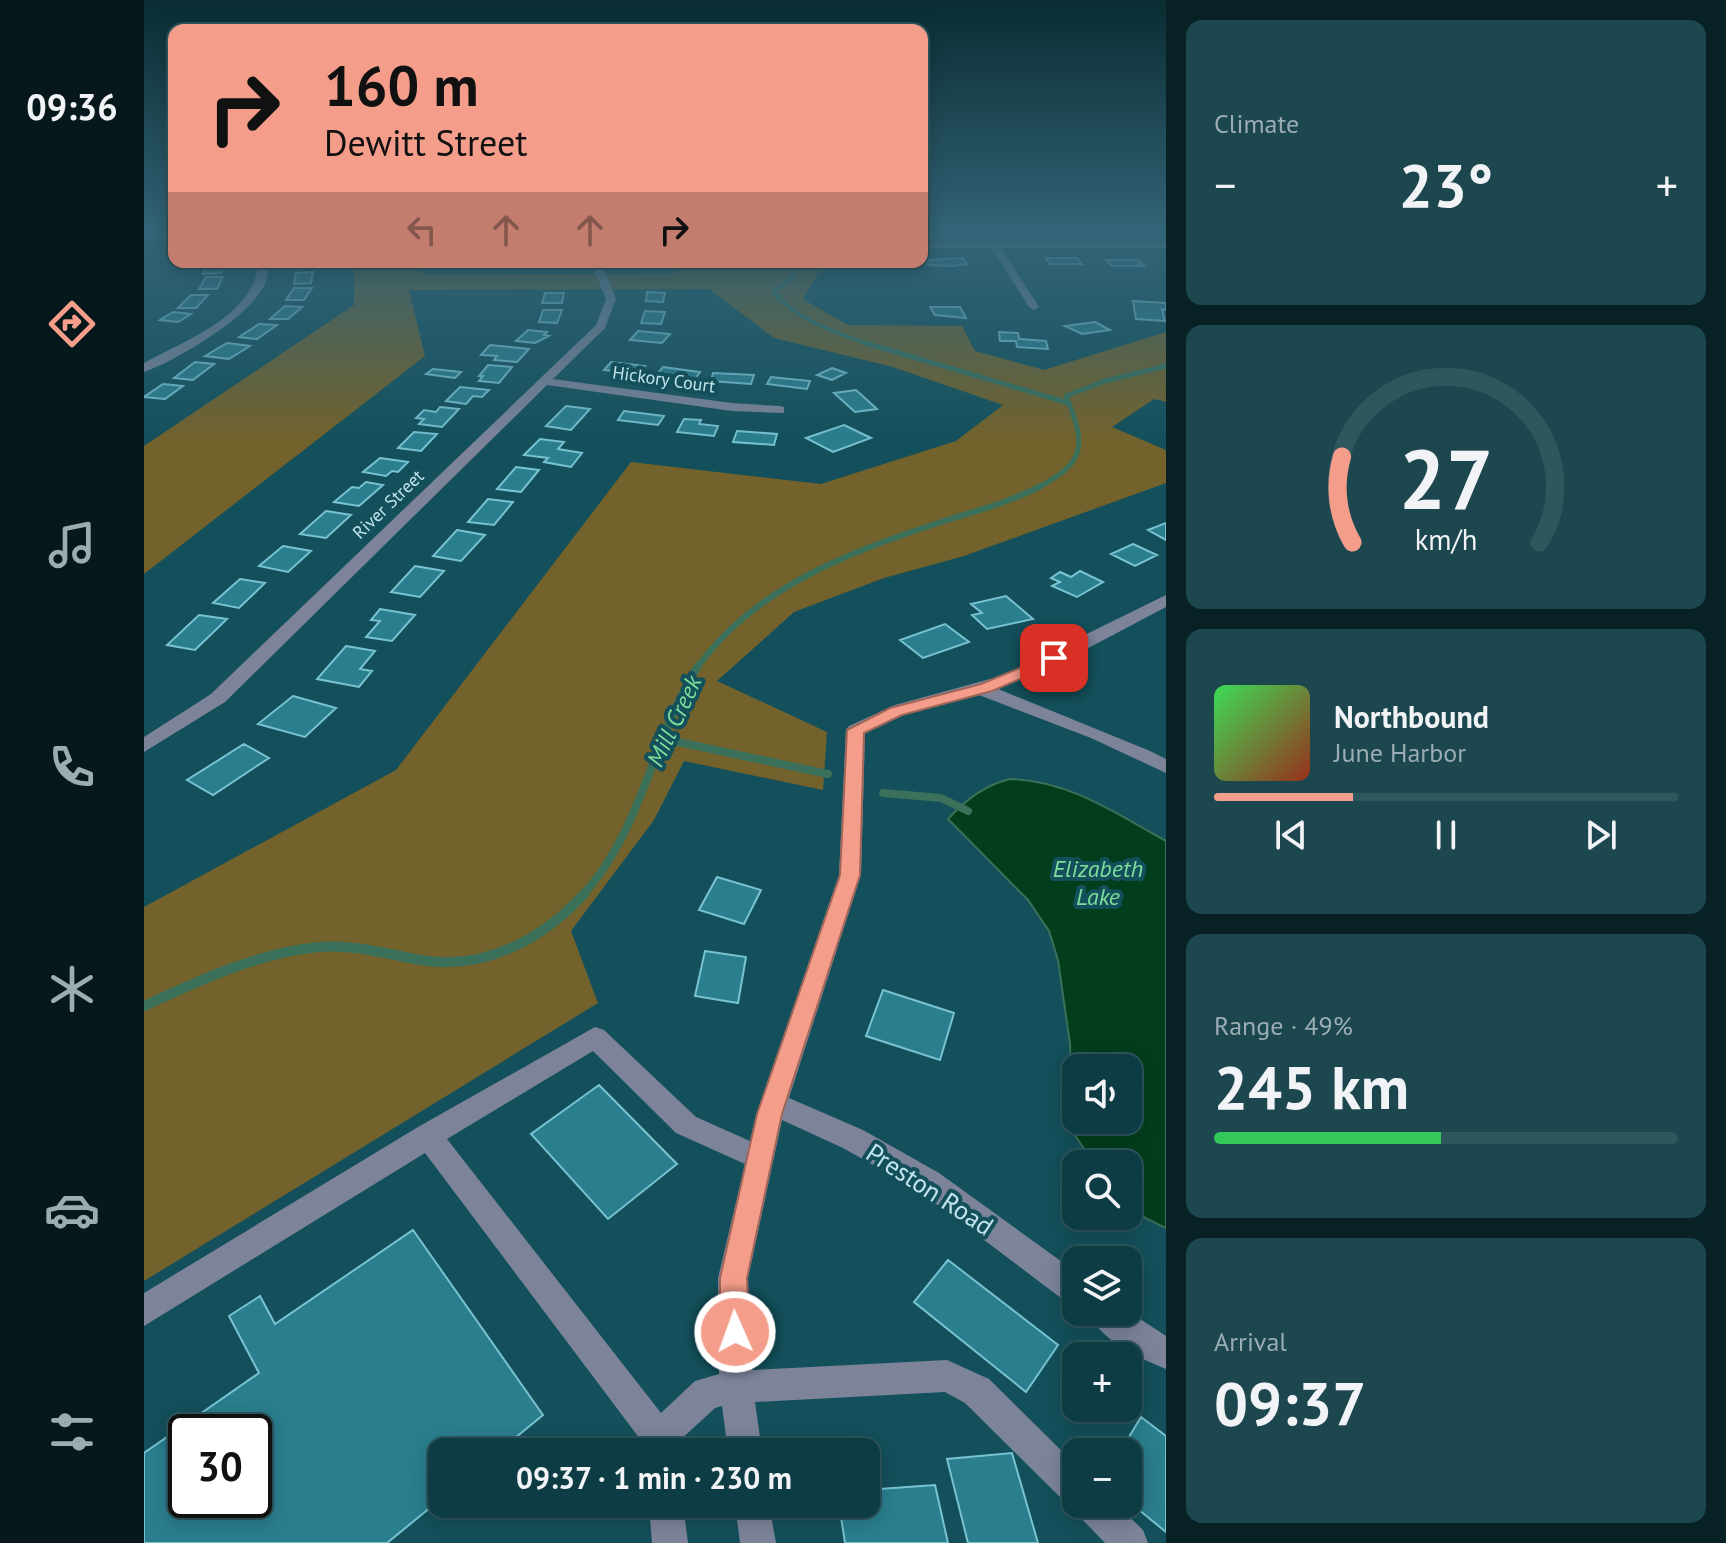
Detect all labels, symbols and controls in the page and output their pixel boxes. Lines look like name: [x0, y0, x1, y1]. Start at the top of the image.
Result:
text: 160 m: [324, 49, 479, 121]
icon: right: [192, 56, 296, 160]
text: 09:36: [26, 83, 118, 130]
text: Climate: [1214, 107, 1299, 140]
text: Dewitt Street: [324, 119, 528, 166]
text: 23°: [1399, 146, 1493, 224]
text: −: [1214, 156, 1236, 213]
text: +: [1656, 156, 1678, 213]
icon: left: [400, 208, 444, 252]
icon: ahead: [484, 208, 528, 252]
icon: ahead: [568, 208, 612, 252]
icon: right: [652, 208, 696, 252]
icon: directions: [44, 296, 100, 352]
street label: Hickory Court: [611, 360, 717, 398]
text: 27: [1399, 423, 1493, 531]
street label: River Street: [348, 464, 428, 544]
icon: music: [44, 517, 100, 573]
text: km/h: [1415, 521, 1477, 558]
pin: [1020, 624, 1088, 692]
icon: arrive: [1032, 636, 1076, 680]
water label: Mill Creek: [639, 669, 709, 771]
text: Northbound: [1334, 697, 1489, 736]
text: June Harbor: [1334, 736, 1466, 769]
icon: phone: [44, 739, 100, 795]
icon: previous: [1269, 813, 1313, 857]
icon: pause: [1424, 813, 1468, 857]
icon: next: [1579, 813, 1623, 857]
water label: Elizabeth Lake: [1053, 853, 1143, 912]
icon: climate: [44, 961, 100, 1017]
text: Range · 49%: [1214, 1009, 1353, 1042]
text: 245 km: [1214, 1048, 1409, 1126]
map controls: [1062, 1054, 1142, 1518]
button: sound: [1062, 1054, 1142, 1134]
street label: Preston Road: [860, 1136, 1000, 1242]
button: search: [1062, 1150, 1142, 1230]
icon: car: [44, 1182, 100, 1238]
button: layers: [1062, 1246, 1142, 1326]
position arrow: [693, 1290, 777, 1374]
text: Arrival: [1214, 1325, 1287, 1358]
button: +: [1062, 1342, 1142, 1422]
text: 09:37: [1214, 1364, 1366, 1442]
icon: filters: [44, 1404, 100, 1460]
speed limit sign: 30: [168, 1414, 272, 1518]
button: −: [1062, 1438, 1142, 1518]
text: 09:37 · 1 min · 230 m: [516, 1458, 792, 1497]

